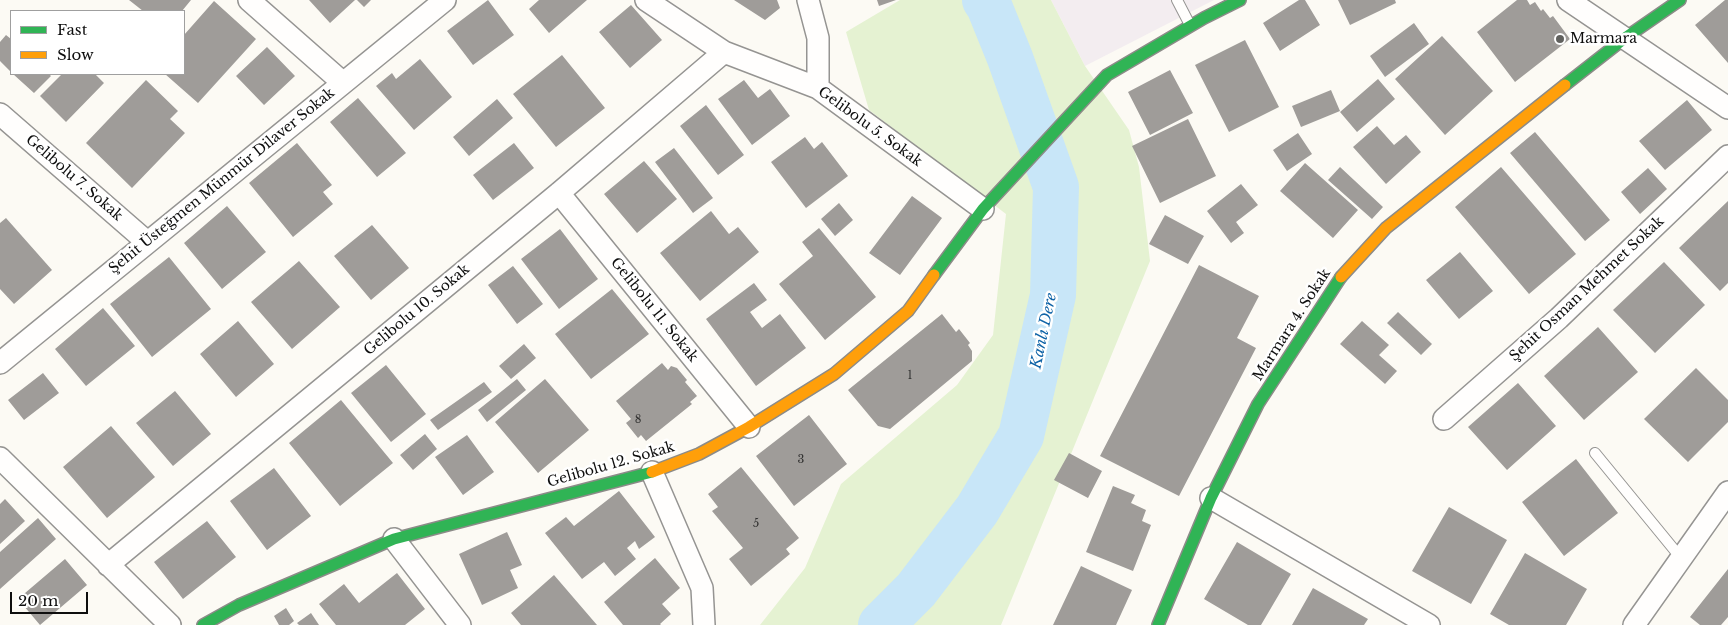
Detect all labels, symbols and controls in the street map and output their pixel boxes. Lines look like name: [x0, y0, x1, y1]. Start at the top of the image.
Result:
legend: [10, 10, 185, 75]
text: Fast: [57, 20, 87, 39]
place label: Marmara: [1570, 31, 1637, 47]
marker: Marmara: [1554, 33, 1566, 45]
text: Slow: [57, 45, 94, 64]
street label: Gelibolu 5. Sokak: [815, 84, 925, 170]
street label: Şehit Üsteğmen Münmür Dilaver Sokak: [106, 85, 338, 277]
street label: Gelibolu 7. Sokak: [22, 131, 126, 225]
street label: Şehit Osman Mehmet Sokak: [1506, 213, 1668, 365]
street label: Gelibolu 11. Sokak: [607, 255, 701, 365]
street label: Gelibolu 10. Sokak: [361, 261, 473, 359]
street label: Marmara 4. Sokak: [1250, 266, 1334, 384]
water label: Kanlı Dere: [1027, 292, 1061, 370]
house number: 1: [908, 369, 912, 383]
house number: 8: [635, 413, 641, 427]
street label: Gelibolu 12. Sokak: [545, 439, 677, 491]
house number: 3: [798, 453, 804, 467]
house number: 5: [753, 517, 759, 531]
scale bar: [12, 582, 90, 614]
text: 20 m: [18, 591, 58, 610]

